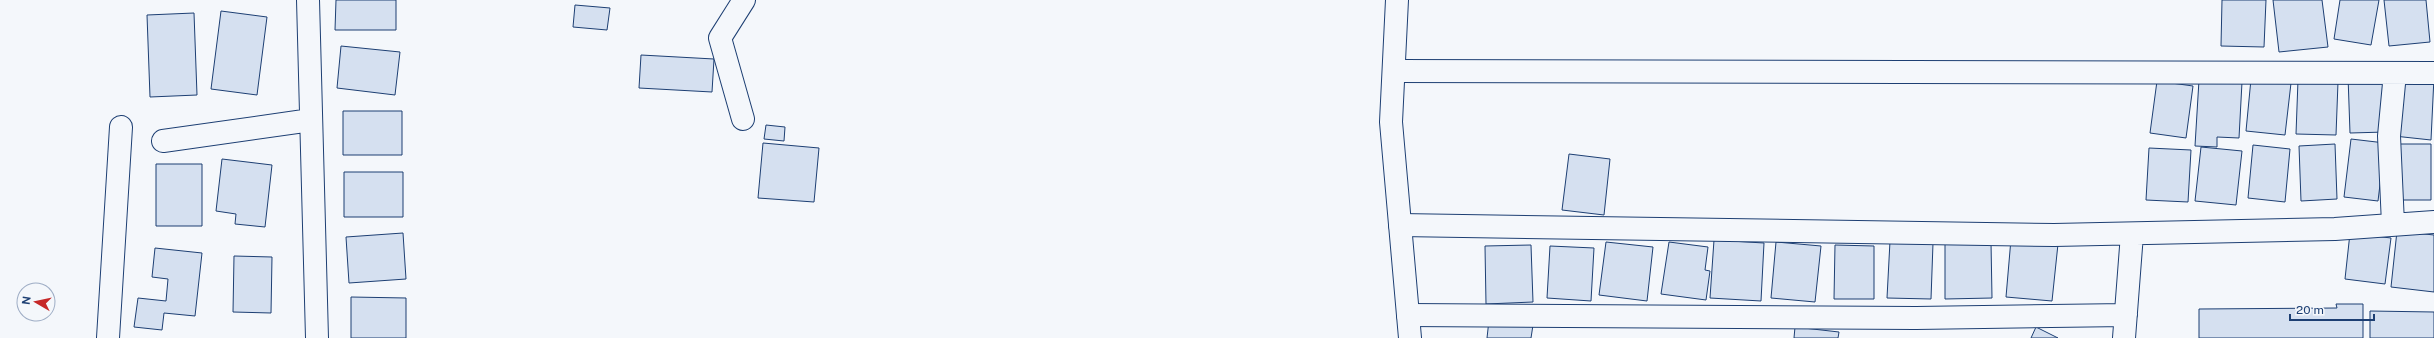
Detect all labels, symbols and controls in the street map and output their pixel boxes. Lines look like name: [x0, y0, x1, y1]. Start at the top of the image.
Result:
north arrow: [16, 282, 56, 322]
text: N: [20, 295, 33, 306]
scale bar: [2290, 296, 2374, 322]
text: 20 m: [2296, 303, 2324, 317]

